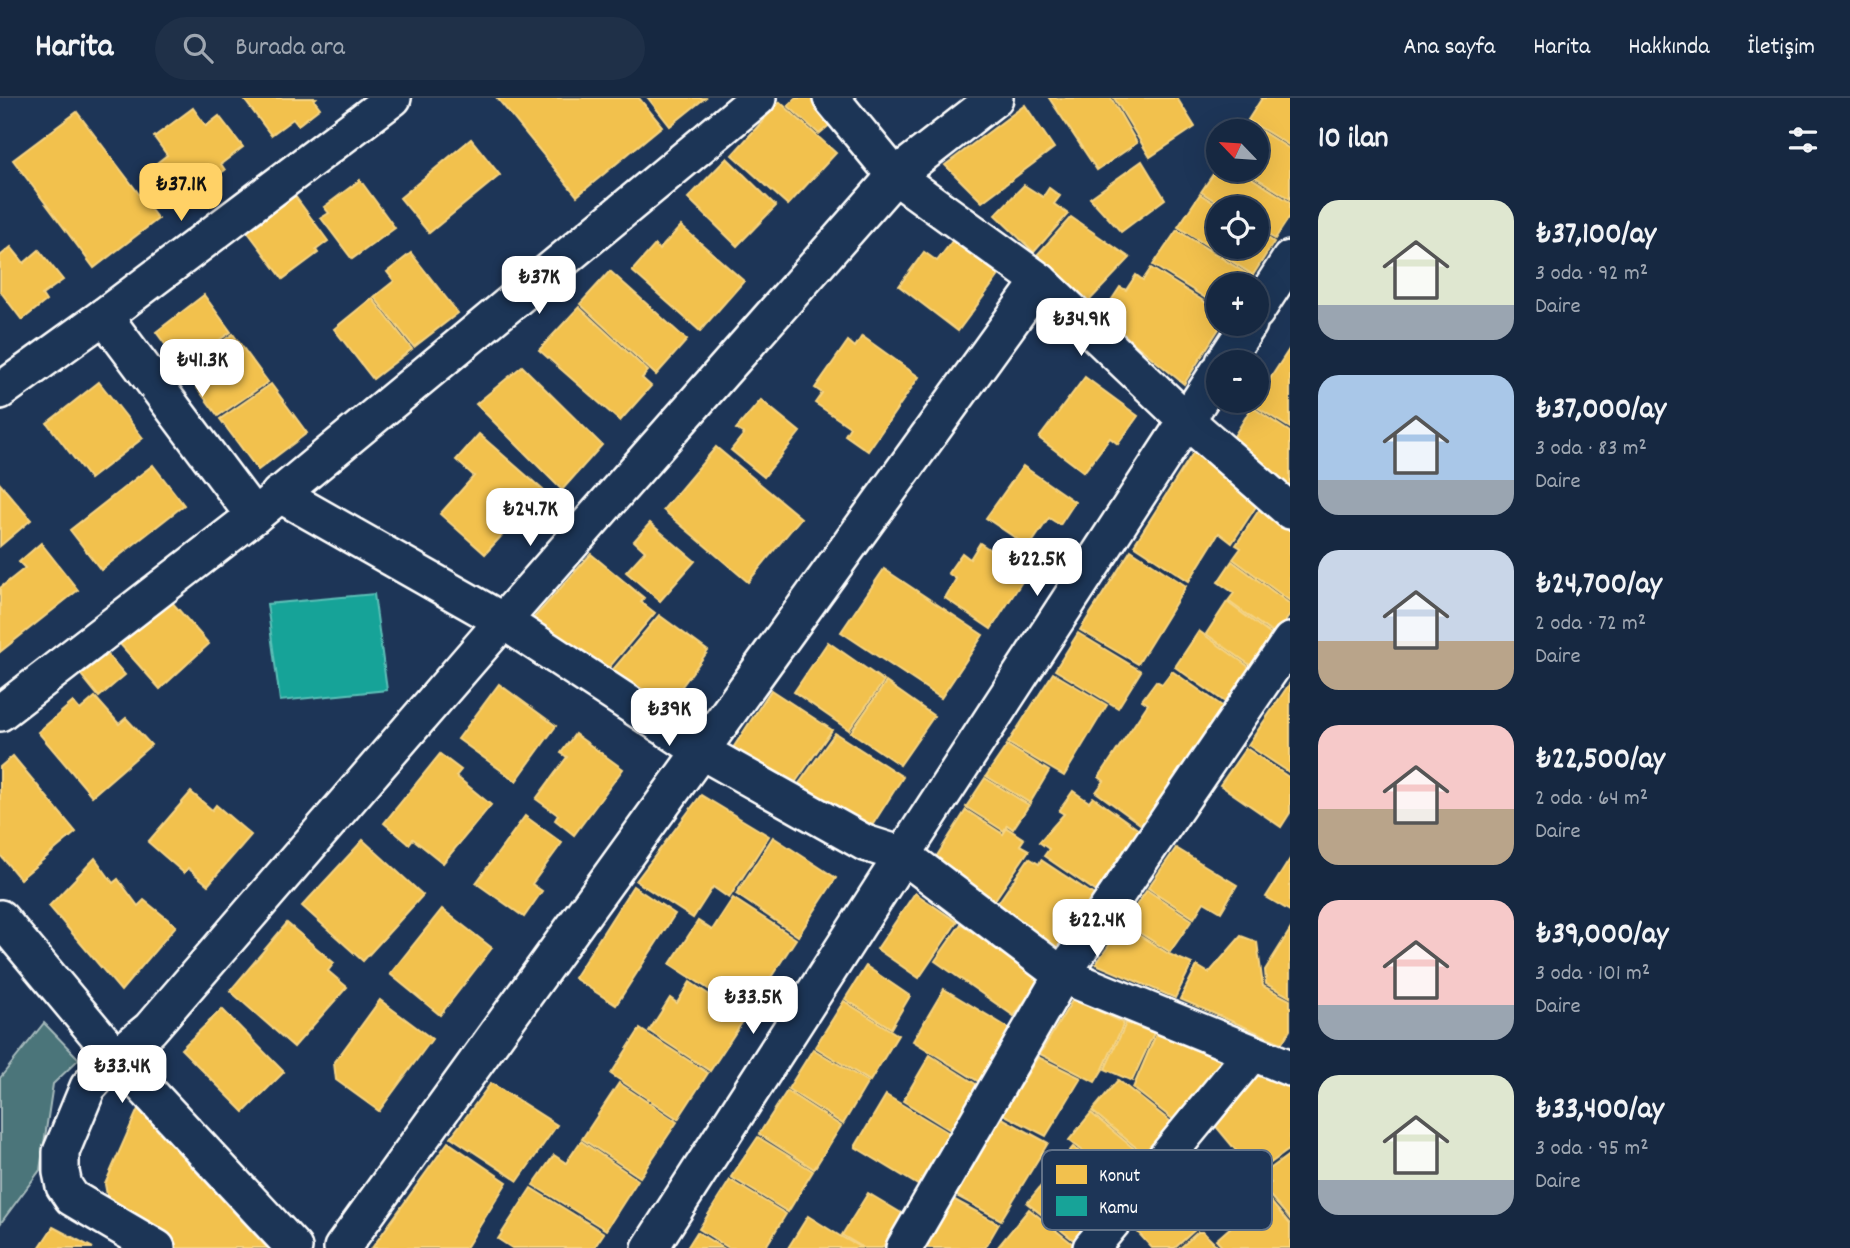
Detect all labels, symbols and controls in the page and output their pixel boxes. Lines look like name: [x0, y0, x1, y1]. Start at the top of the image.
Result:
search box: [155, 17, 645, 80]
text: Harita: [35, 25, 113, 72]
icon: search: [179, 29, 217, 67]
text: Burada ara: [235, 30, 345, 67]
text: Ana sayfa: [1404, 31, 1495, 65]
text: Harita: [1533, 31, 1590, 65]
text: Hakkında: [1628, 31, 1710, 65]
text: İletişim: [1748, 31, 1815, 65]
north arrow: [1206, 119, 1269, 182]
map controls: [1206, 119, 1269, 413]
text: 10 ilan: [1318, 119, 1388, 162]
icon: filters: [1784, 121, 1822, 159]
pin: ₺37.1K: [124, 164, 238, 223]
text: ₺37.1K: [155, 169, 207, 202]
button: locate: [1206, 196, 1269, 259]
text: ₺37,100/ay: [1535, 215, 1656, 258]
icon: home: [1374, 228, 1458, 312]
pin: ₺37K: [498, 256, 580, 316]
text: 3 oda · 92 m²: [1535, 258, 1648, 291]
text: ₺37K: [518, 262, 560, 295]
button: +: [1206, 273, 1269, 336]
text: Daire: [1535, 291, 1581, 324]
pin: ₺34.9K: [1024, 299, 1138, 358]
text: ₺34.9K: [1052, 304, 1110, 337]
pin: ₺41.3K: [145, 340, 259, 399]
text: ₺41.3K: [176, 345, 228, 378]
button: −: [1206, 350, 1269, 413]
text: ₺37,000/ay: [1535, 390, 1666, 433]
icon: home: [1374, 403, 1458, 487]
text: 3 oda · 83 m²: [1535, 433, 1647, 466]
text: Daire: [1535, 466, 1581, 499]
pin: ₺24.7K: [473, 489, 587, 548]
text: ₺24.7K: [502, 494, 558, 527]
pin: ₺22.5K: [980, 538, 1094, 598]
text: ₺22.5K: [1008, 544, 1066, 577]
text: ₺24,700/ay: [1535, 565, 1662, 608]
icon: home: [1374, 578, 1458, 662]
text: 2 oda · 72 m²: [1535, 608, 1646, 641]
text: Daire: [1535, 641, 1581, 674]
pin: ₺39K: [628, 688, 710, 748]
text: ₺39K: [647, 694, 691, 727]
text: ₺22,500/ay: [1535, 740, 1665, 783]
icon: home: [1374, 753, 1458, 837]
text: 2 oda · 64 m²: [1535, 783, 1648, 816]
text: Daire: [1535, 816, 1581, 849]
pin: ₺22.4K: [1040, 900, 1154, 959]
text: ₺22.4K: [1069, 905, 1125, 938]
text: ₺39,000/ay: [1535, 915, 1668, 958]
icon: home: [1374, 928, 1458, 1012]
text: 3 oda · 101 m²: [1535, 958, 1650, 991]
pin: ₺33.5K: [696, 976, 810, 1036]
text: ₺33.5K: [724, 982, 782, 1015]
text: Daire: [1535, 991, 1581, 1024]
pin: ₺33.4K: [65, 1046, 179, 1105]
text: ₺33.4K: [93, 1051, 151, 1084]
text: ₺33,400/ay: [1535, 1090, 1664, 1133]
icon: home: [1374, 1103, 1458, 1187]
text: 3 oda · 95 m²: [1535, 1133, 1649, 1166]
legend: [1042, 1150, 1272, 1230]
text: Konut: [1099, 1164, 1140, 1191]
text: Daire: [1535, 1166, 1581, 1199]
text: Kamu: [1099, 1196, 1138, 1223]

